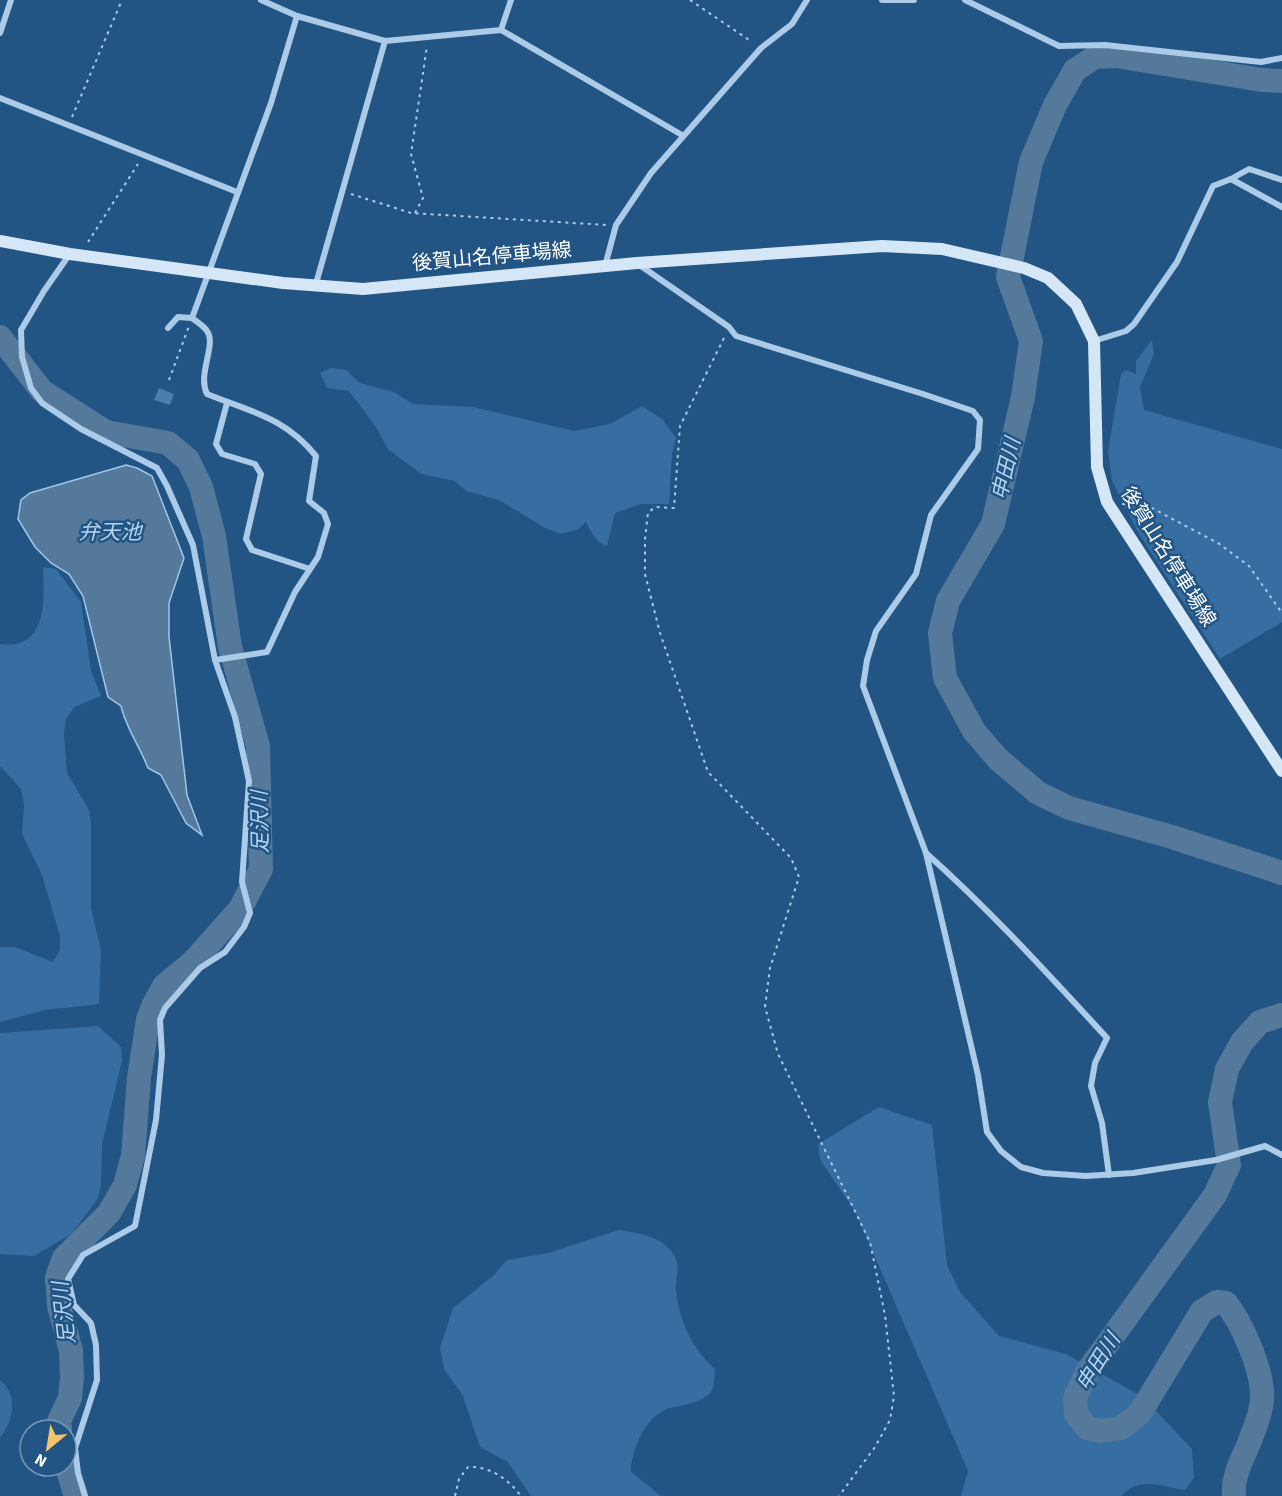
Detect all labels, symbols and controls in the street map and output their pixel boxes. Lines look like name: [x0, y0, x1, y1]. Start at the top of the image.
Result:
street label: 後賀山名停車場線: [411, 236, 573, 278]
water label: 申田川: [984, 433, 1028, 503]
street label: 後賀山名停車場線: [1114, 482, 1222, 632]
water label: 弁天池: [79, 517, 143, 547]
water label: 足沢川: [244, 788, 276, 854]
water label: 足沢川: [45, 1278, 83, 1346]
water label: 申田川: [1069, 1326, 1128, 1397]
north arrow: [18, 1418, 78, 1478]
text: N: [31, 1448, 51, 1472]

